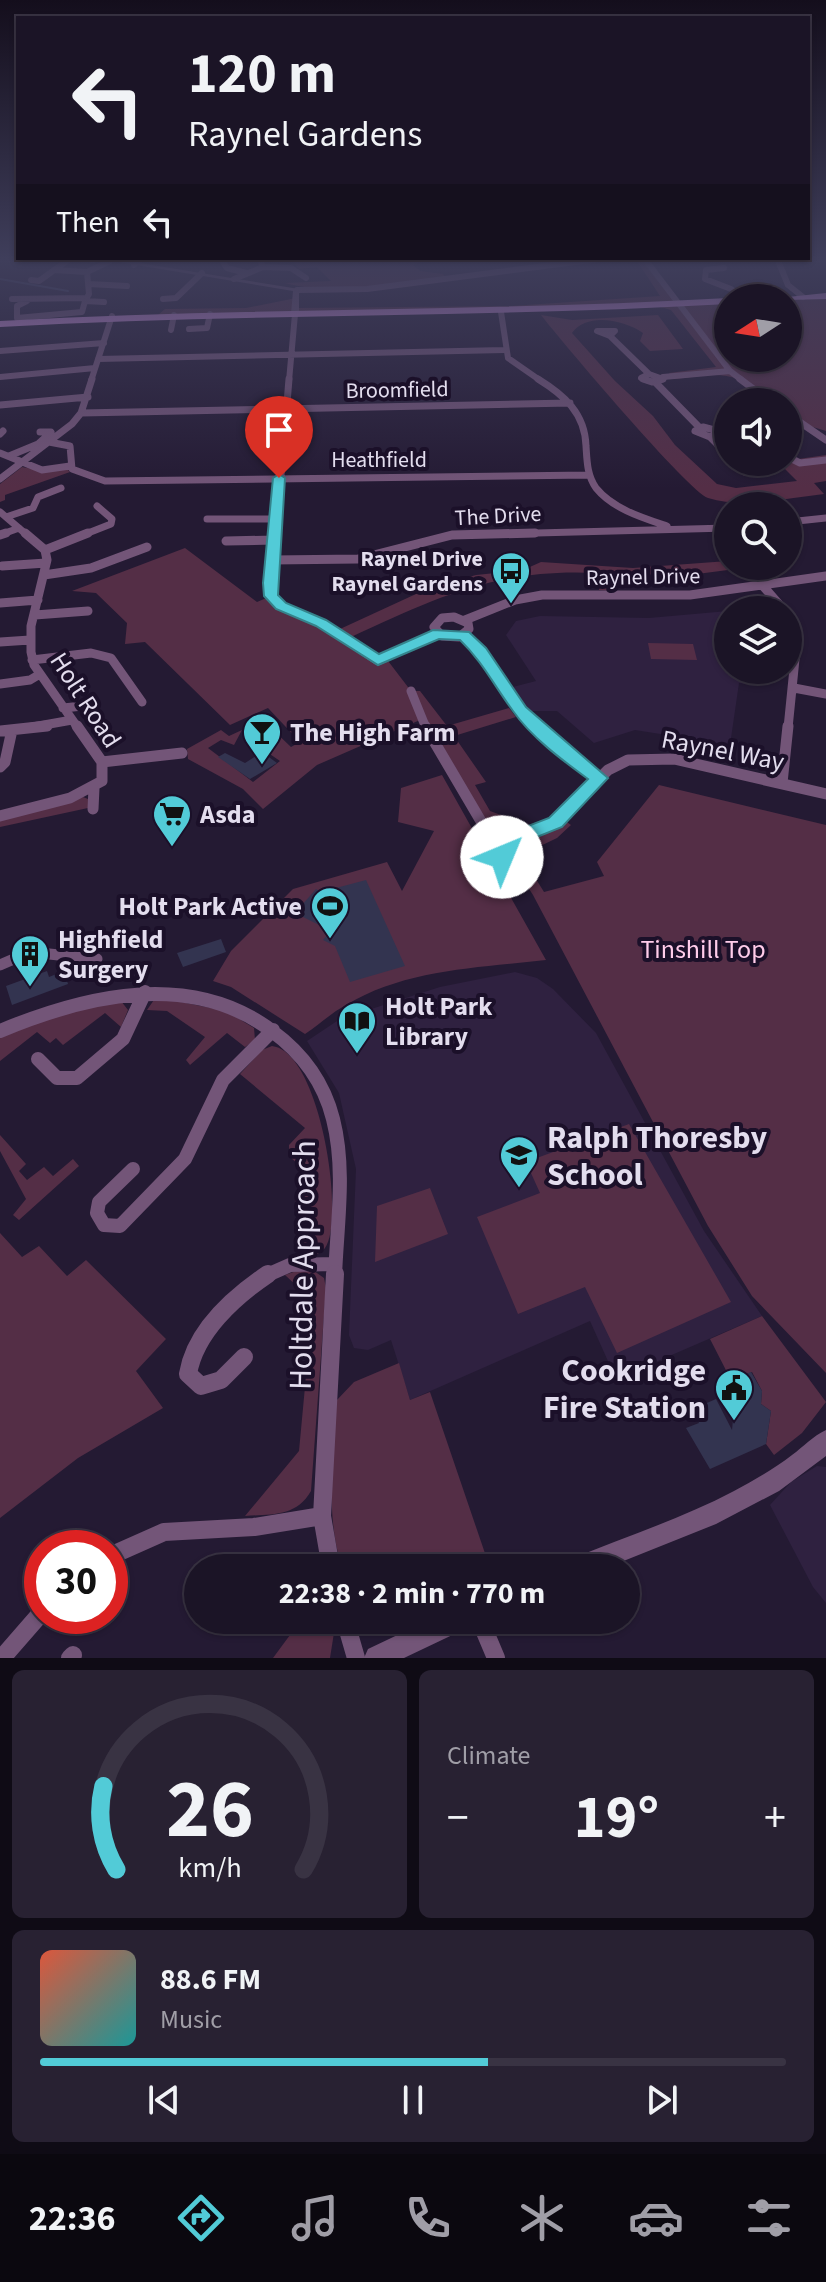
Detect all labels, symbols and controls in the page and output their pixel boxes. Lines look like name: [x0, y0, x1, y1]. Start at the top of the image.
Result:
text: 120 m: [188, 35, 336, 114]
icon: left: [56, 48, 160, 152]
text: Raynel Gardens: [188, 109, 422, 160]
icon: left: [136, 200, 180, 244]
text: Then: [56, 201, 120, 244]
north arrow: [714, 284, 802, 372]
map controls: [714, 284, 802, 684]
street label: Broomfield: [345, 373, 449, 407]
button: sound: [714, 388, 802, 476]
pin: [245, 396, 313, 478]
icon: arrive: [257, 408, 301, 452]
street label: Heathfield: [331, 444, 427, 476]
button: search: [714, 492, 802, 580]
street label: The Drive: [454, 498, 542, 534]
place label: Raynel Drive Raynel Gardens: [331, 543, 483, 600]
bus stop icon: Raynel Drive Raynel Gardens: [490, 550, 532, 605]
street label: Raynel Drive: [586, 560, 701, 594]
button: layers: [714, 596, 802, 684]
street label: Holt Road: [41, 645, 130, 755]
bar icon: The High Farm: [241, 711, 283, 766]
place label: The High Farm: [290, 714, 456, 751]
street label: Raynel Way: [658, 720, 787, 780]
supermarket icon: Asda: [151, 793, 193, 848]
place label: Asda: [199, 796, 255, 833]
position arrow: [460, 815, 544, 899]
sports icon: Holt Park Active: [309, 885, 351, 940]
place label: Holt Park Active: [119, 888, 302, 925]
place label: Highfield Surgery: [58, 921, 163, 988]
park label: Tinshill Top: [640, 931, 766, 968]
building icon: Highfield Surgery: [9, 933, 51, 988]
place label: Holt Park Library: [385, 988, 493, 1055]
library icon: Holt Park Library: [336, 1000, 378, 1055]
place label: Ralph Thoresby School: [547, 1115, 767, 1198]
school or university icon: Ralph Thoresby School: [498, 1134, 540, 1189]
street label: Holtdale Approach: [278, 1140, 328, 1390]
place label: Cookridge Fire Station: [543, 1348, 706, 1431]
public building icon: Cookridge Fire Station: [713, 1367, 755, 1422]
speed limit sign: 30: [24, 1530, 128, 1634]
text: 22:38 · 2 min · 770 m: [279, 1572, 545, 1615]
text: Climate: [447, 1737, 531, 1774]
text: 26: [166, 1751, 253, 1869]
text: 19°: [574, 1776, 659, 1861]
text: −: [447, 1787, 469, 1850]
text: +: [764, 1787, 786, 1850]
text: km/h: [178, 1848, 241, 1888]
text: 88.6 FM: [160, 1958, 261, 2001]
text: Music: [160, 2001, 222, 2038]
icon: previous: [142, 2078, 186, 2122]
icon: pause: [391, 2078, 435, 2122]
icon: next: [640, 2078, 684, 2122]
icon: directions: [173, 2190, 229, 2246]
icon: music: [287, 2190, 343, 2246]
icon: phone: [400, 2190, 456, 2246]
icon: climate: [514, 2190, 570, 2246]
icon: car: [628, 2190, 684, 2246]
icon: filters: [741, 2190, 797, 2246]
text: 22:36: [29, 2193, 116, 2244]

